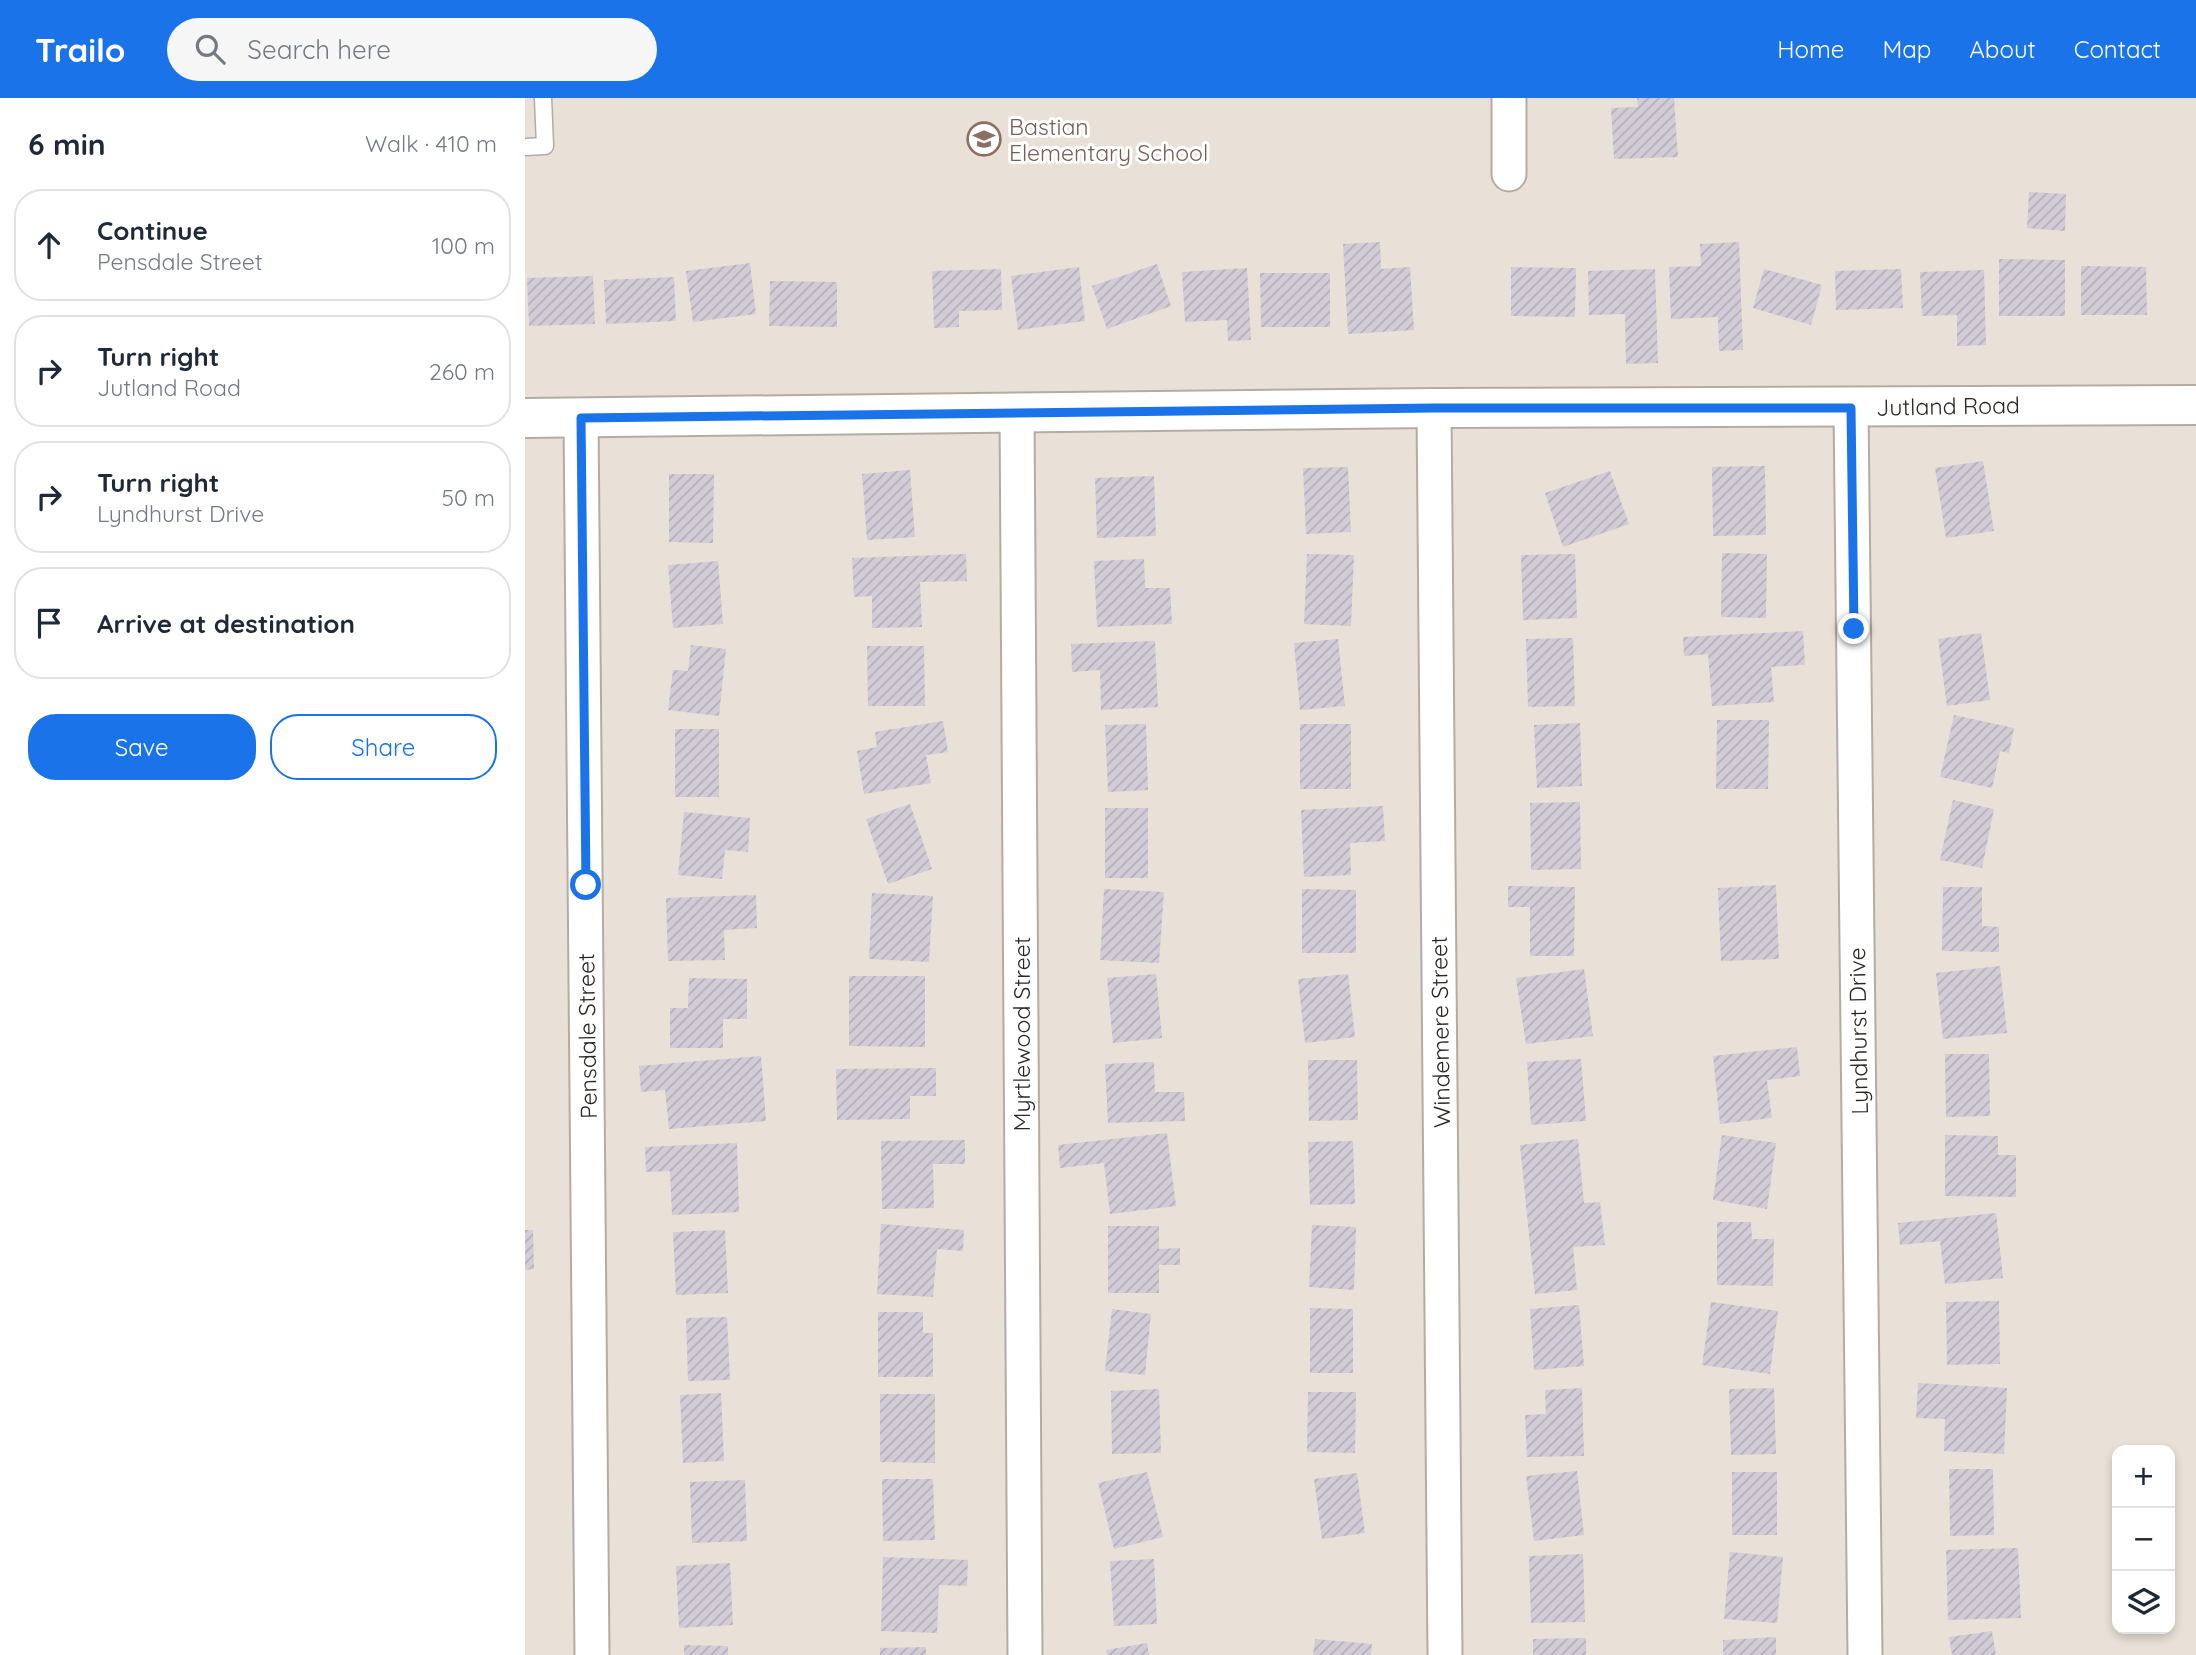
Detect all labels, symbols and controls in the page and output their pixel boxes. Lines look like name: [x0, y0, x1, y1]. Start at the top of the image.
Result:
search box: [167, 18, 657, 81]
text: Trailo: [35, 29, 125, 70]
icon: search: [191, 30, 229, 68]
text: Search here: [247, 33, 391, 66]
text: Home: [1777, 34, 1844, 64]
text: Map: [1882, 34, 1931, 64]
text: About: [1969, 34, 2036, 64]
text: Contact: [2074, 34, 2161, 64]
place label: Bastian Elementary School: [1009, 112, 1208, 167]
school or university icon: Bastian Elementary School: [965, 120, 1003, 158]
text: 6 min: [28, 125, 106, 163]
text: Walk · 410 m: [365, 129, 497, 158]
text: Continue: [97, 214, 208, 247]
icon: ahead: [30, 226, 68, 264]
text: 100 m: [432, 231, 495, 260]
text: Pensdale Street: [97, 247, 263, 276]
text: Turn right: [97, 340, 219, 373]
icon: right: [30, 352, 68, 390]
text: 260 m: [429, 357, 495, 386]
text: Jutland Road: [97, 373, 241, 402]
street label: Jutland Road: [1876, 390, 2020, 422]
text: Turn right: [97, 466, 219, 499]
icon: right: [30, 478, 68, 516]
text: 50 m: [442, 483, 495, 512]
text: Lyndhurst Drive: [97, 499, 264, 528]
icon: arrive: [30, 604, 68, 642]
text: Arrive at destination: [97, 607, 355, 640]
route end: [1838, 613, 1869, 644]
button: Save: [28, 714, 256, 780]
button: Share: [270, 714, 497, 780]
route start: [570, 869, 601, 900]
street label: Myrtlewood Street: [1007, 936, 1036, 1131]
street label: Windemere Street: [1424, 936, 1456, 1128]
street label: Lyndhurst Drive: [1842, 947, 1874, 1115]
street label: Pensdale Street: [571, 953, 603, 1119]
map controls: [2112, 1445, 2175, 1634]
button: +: [2112, 1445, 2175, 1508]
button: −: [2112, 1508, 2175, 1571]
button: layers: [2112, 1571, 2175, 1634]

